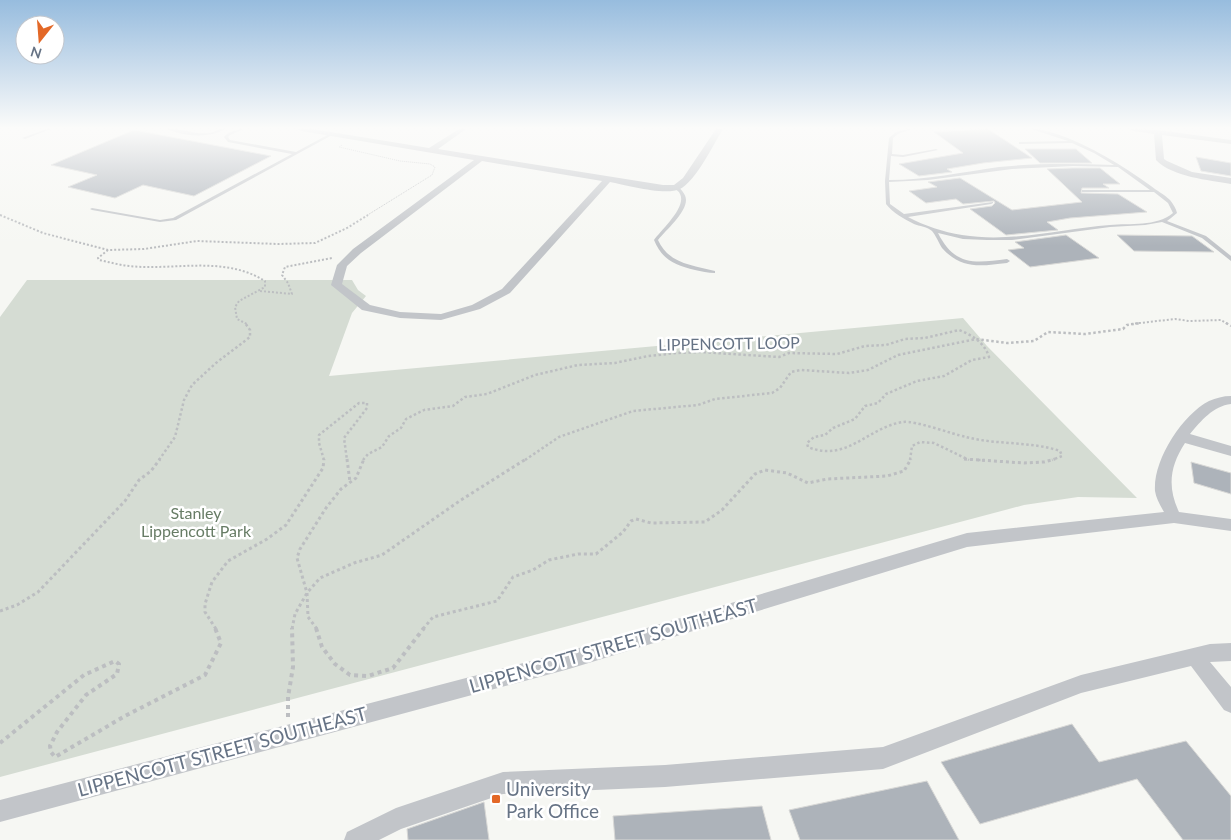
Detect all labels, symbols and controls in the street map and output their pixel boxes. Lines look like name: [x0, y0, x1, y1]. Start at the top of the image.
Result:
north arrow: [15, 15, 65, 65]
text: N: [28, 43, 44, 63]
street label: LIPPENCOTT LOOP: [658, 332, 800, 354]
park label: Stanley Lippencott Park: [141, 503, 252, 540]
street label: LIPPENCOTT STREET SOUTHEAST: [466, 593, 760, 697]
street label: LIPPENCOTT STREET SOUTHEAST: [75, 701, 369, 801]
place label: University Park Office: [506, 777, 599, 822]
marker: University Park Office: [490, 793, 502, 805]

